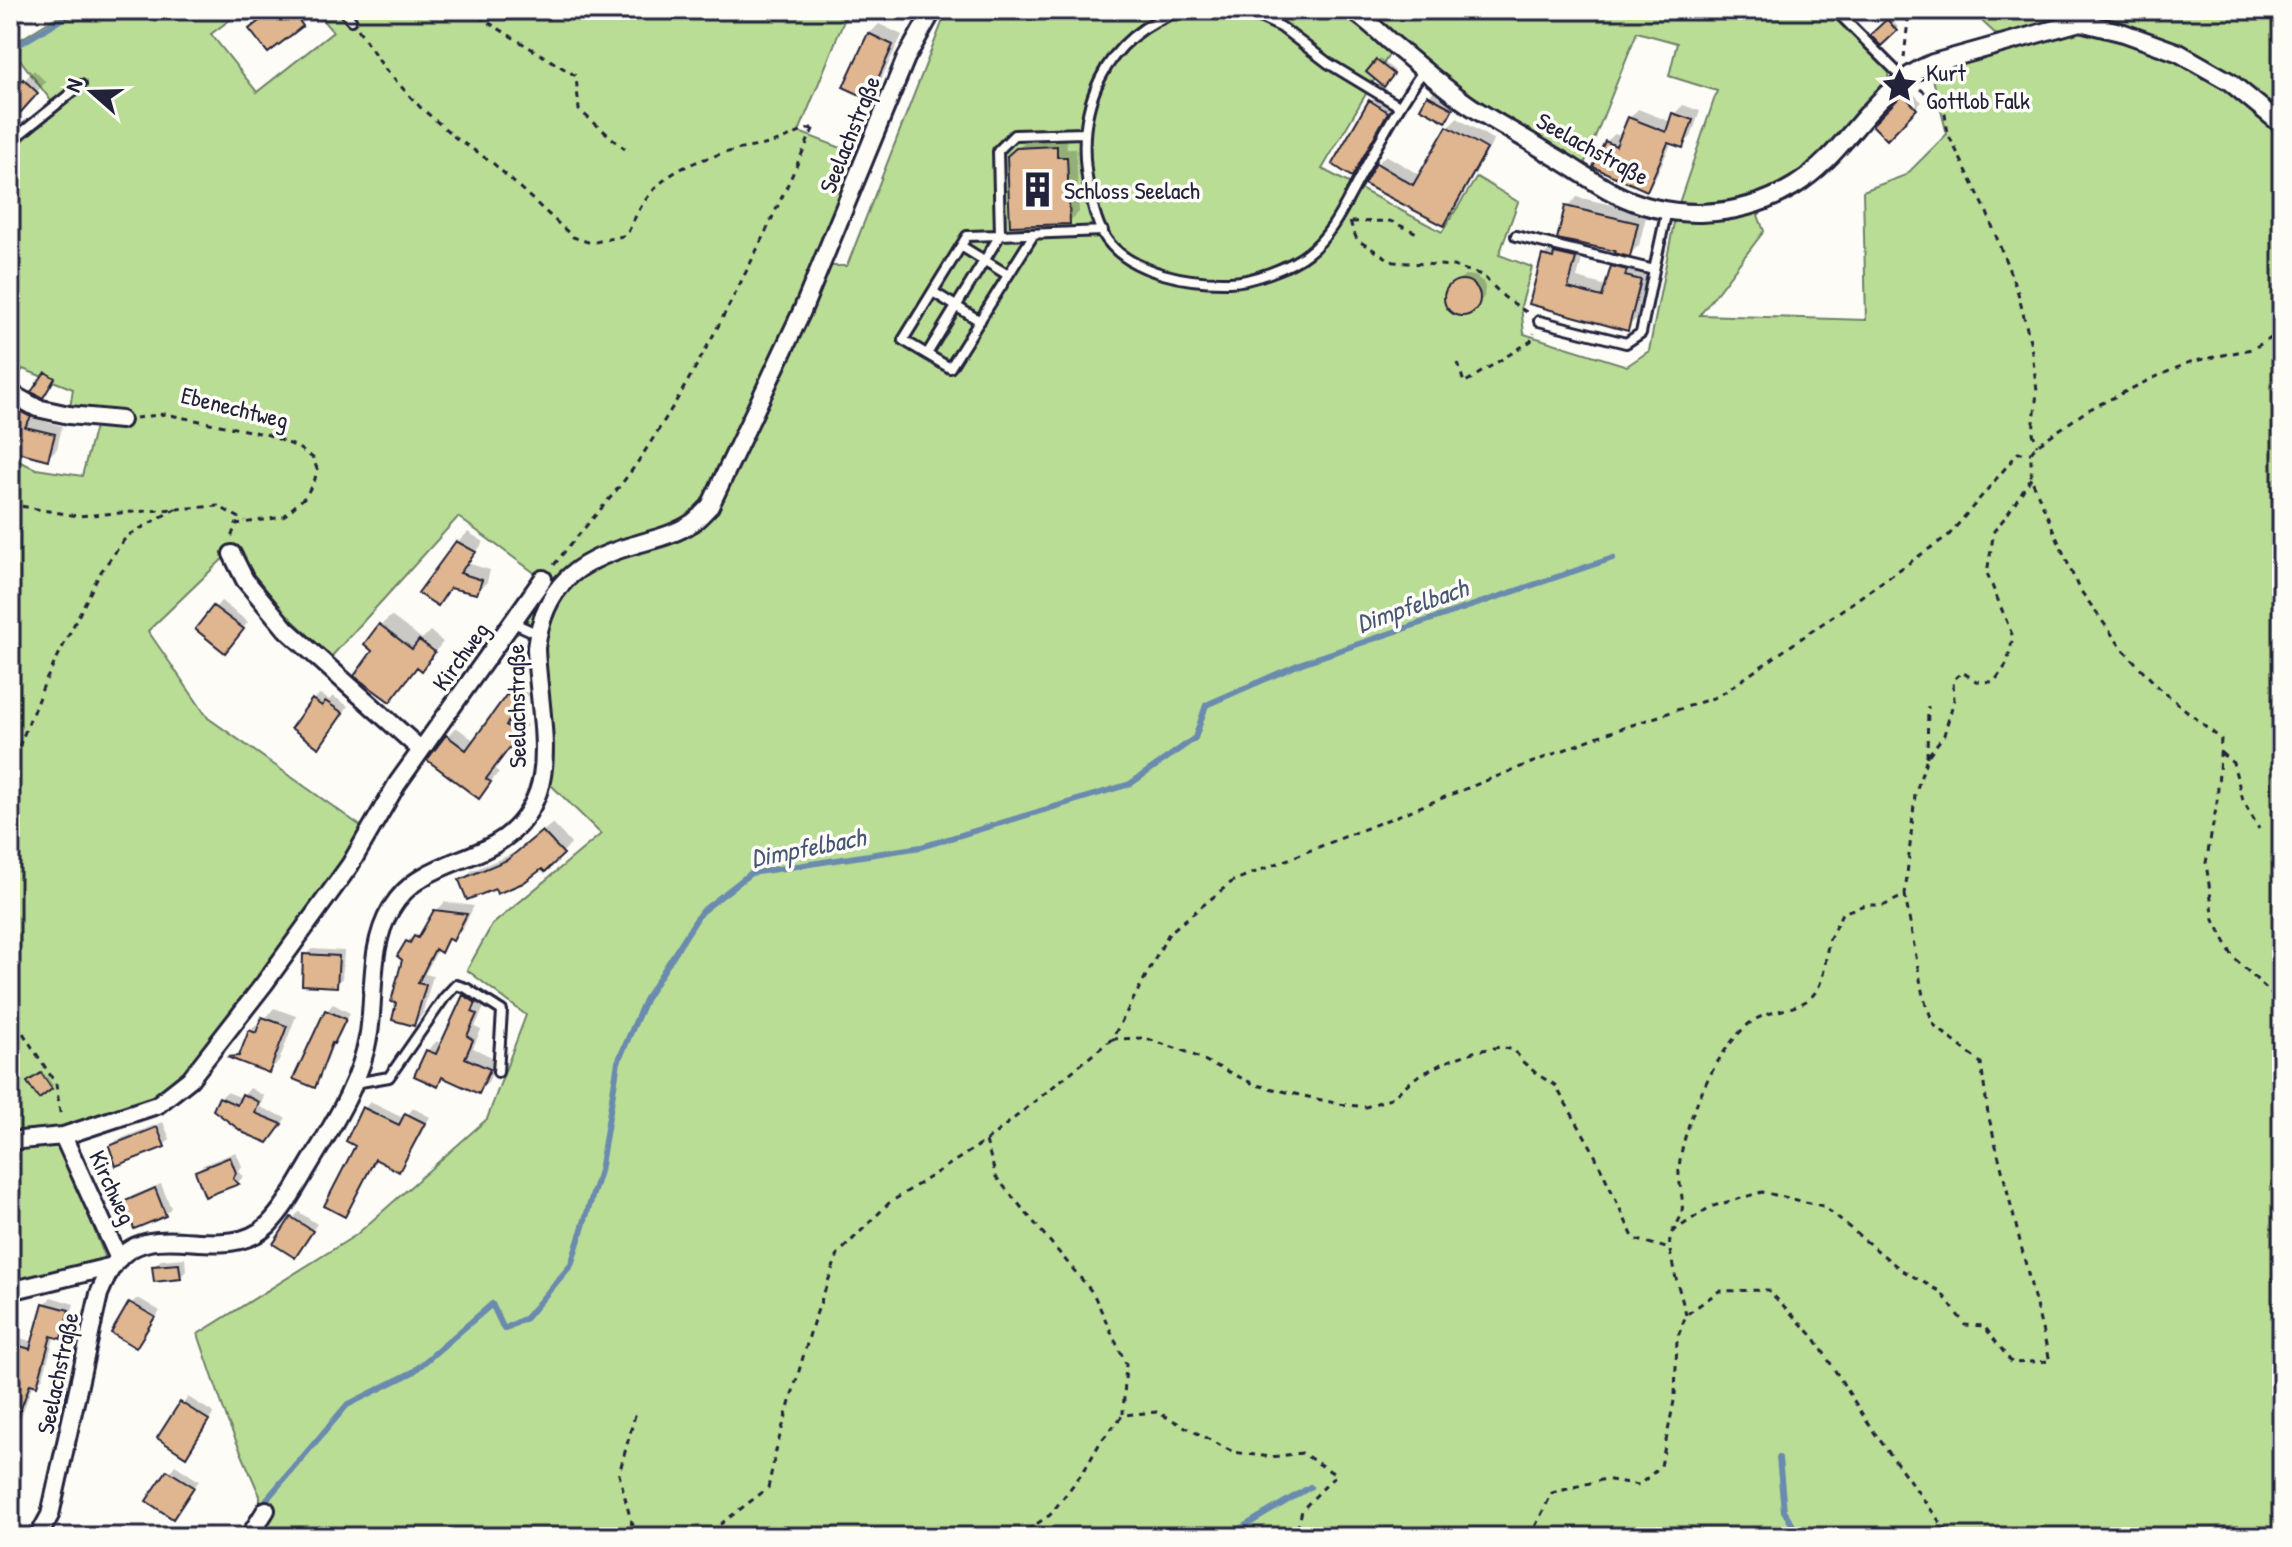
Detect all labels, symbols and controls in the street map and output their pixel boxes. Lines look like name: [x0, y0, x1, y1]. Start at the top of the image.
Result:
north arrow: [52, 52, 132, 132]
place label: Kurt Gottlob Falk: [1926, 56, 2030, 116]
place icon: Kurt Gottlob Falk: [1881, 67, 1919, 105]
street label: Seelachstraße: [811, 70, 887, 197]
text: N: [57, 74, 89, 96]
street label: Seelachstraße: [1531, 104, 1655, 192]
building icon: Schloss Seelach: [1019, 171, 1057, 209]
place label: Schloss Seelach: [1064, 174, 1200, 206]
street label: Ebenechtweg: [178, 378, 292, 436]
water label: Dimpfelbach: [1352, 569, 1475, 641]
street label: Kirchweg: [424, 615, 496, 697]
street label: Seelachstraße: [499, 643, 533, 768]
water label: Dimpfelbach: [748, 818, 870, 876]
street label: Kirchweg: [82, 1145, 144, 1229]
street label: Seelachstraße: [28, 1309, 86, 1437]

